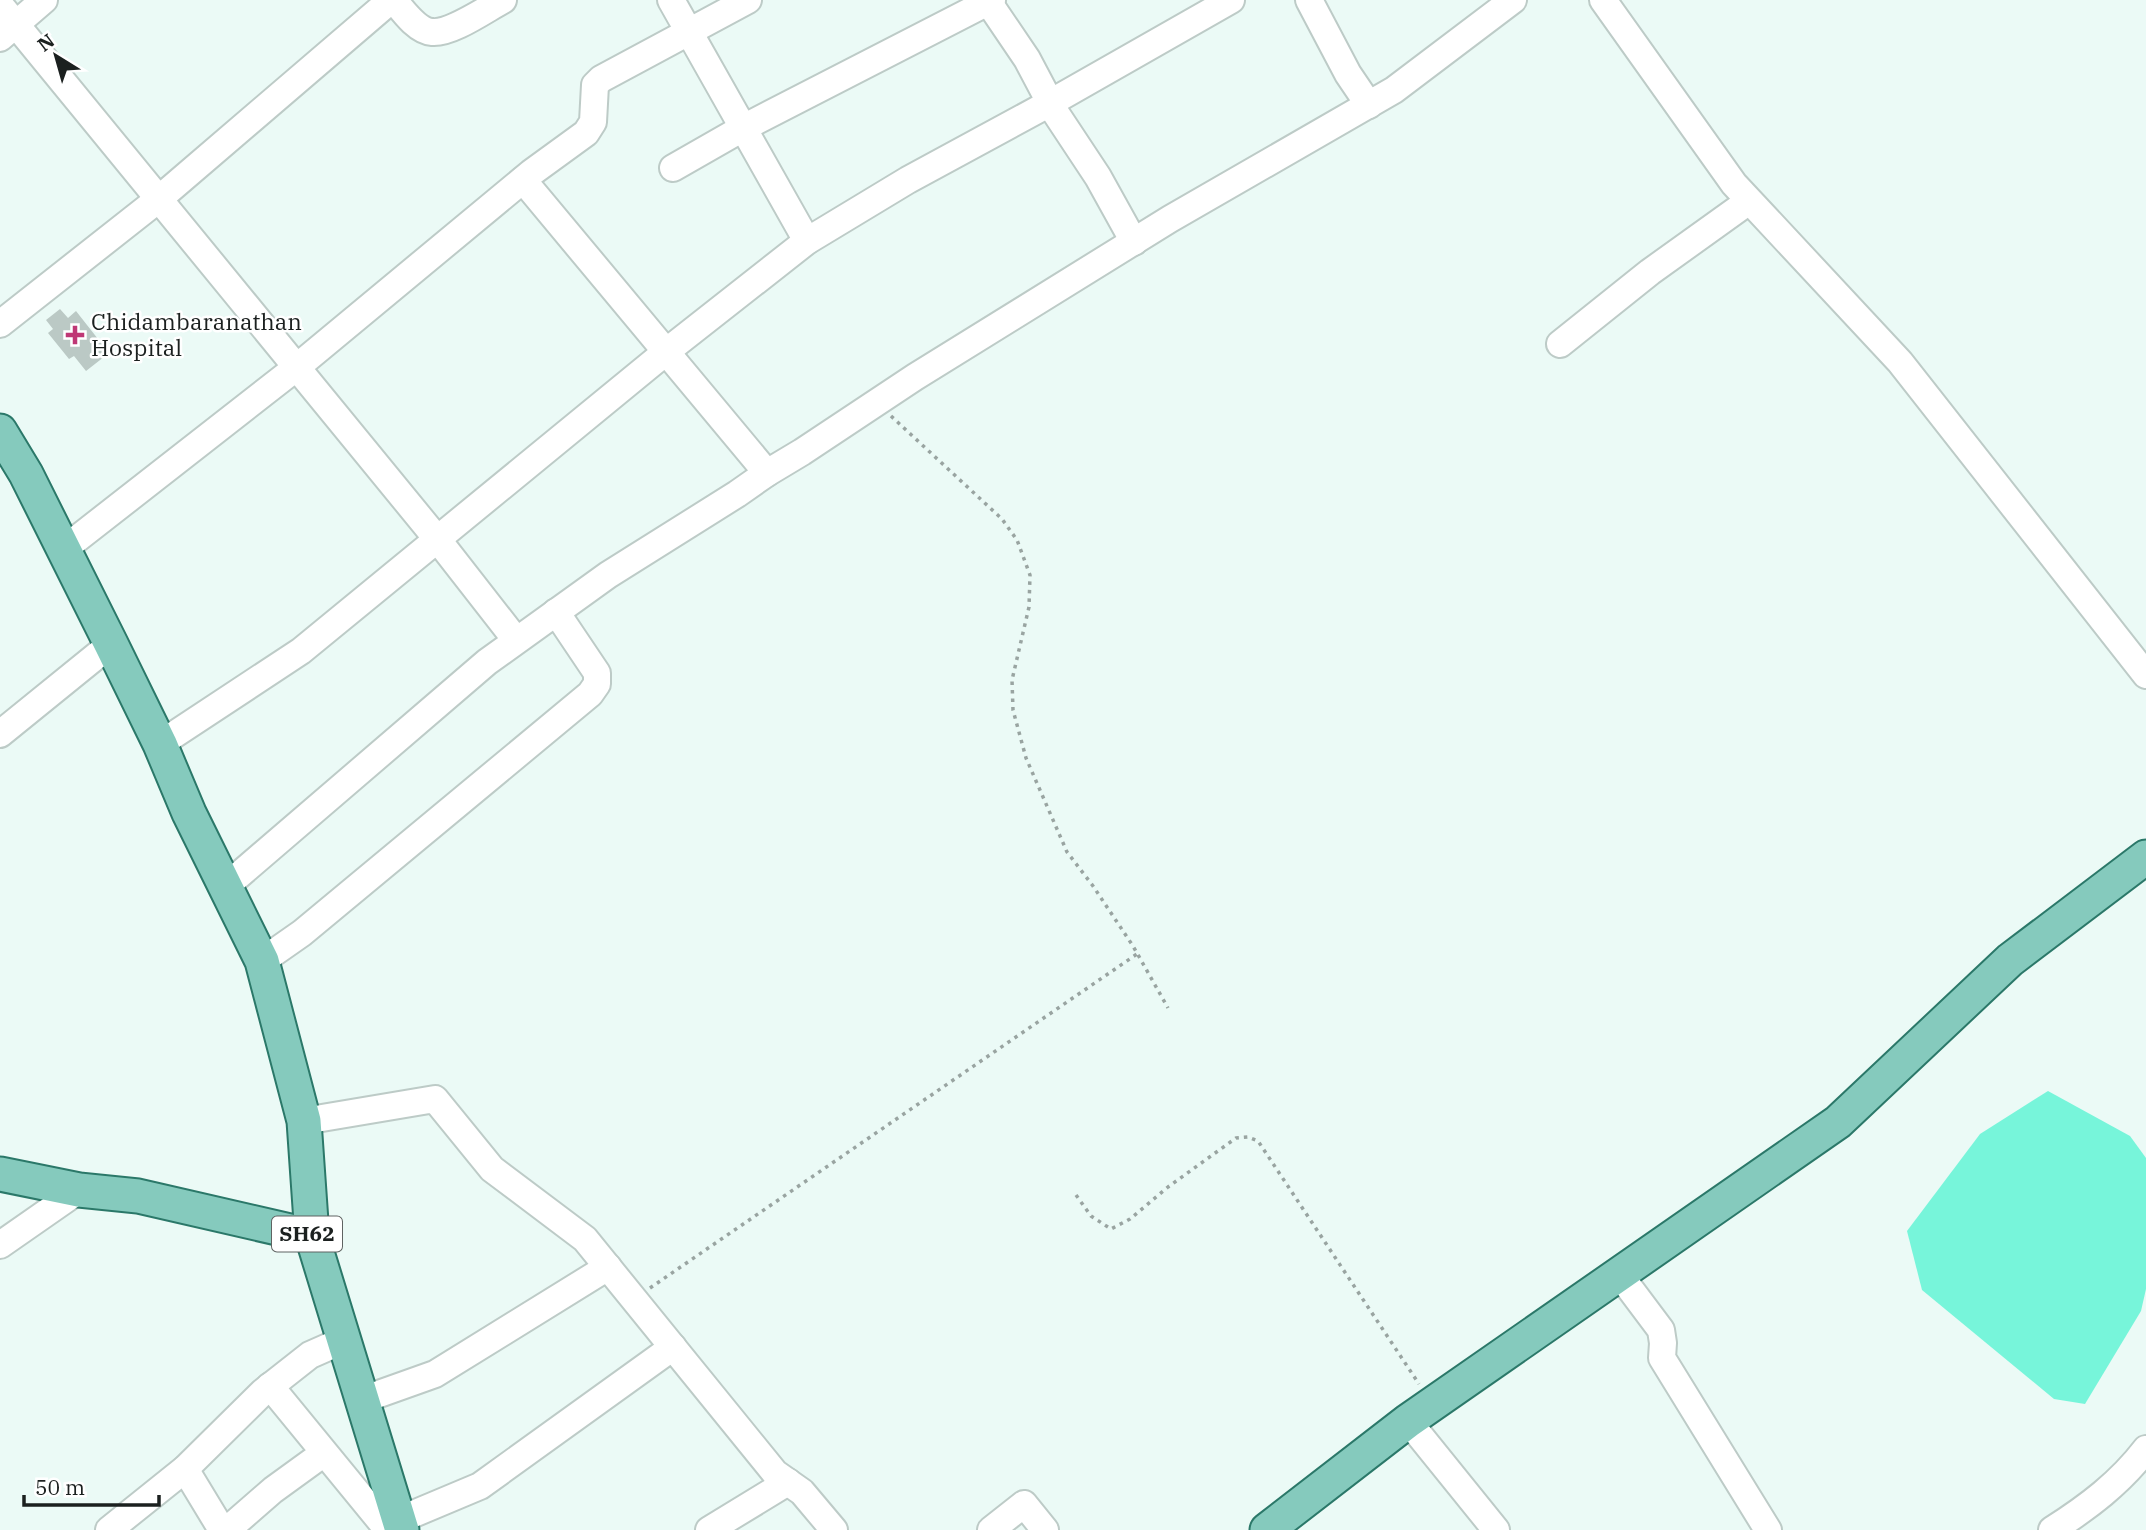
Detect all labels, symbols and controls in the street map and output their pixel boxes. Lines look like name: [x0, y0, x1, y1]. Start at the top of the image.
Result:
north arrow: [21, 21, 91, 91]
text: N: [33, 28, 59, 57]
place label: Chidambaranathan Hospital: [91, 306, 302, 362]
marker: Chidambaranathan Hospital: [65, 325, 85, 345]
road number: SH62: [272, 1216, 342, 1252]
scale bar: [24, 1464, 159, 1508]
text: 50 m: [35, 1473, 85, 1501]

